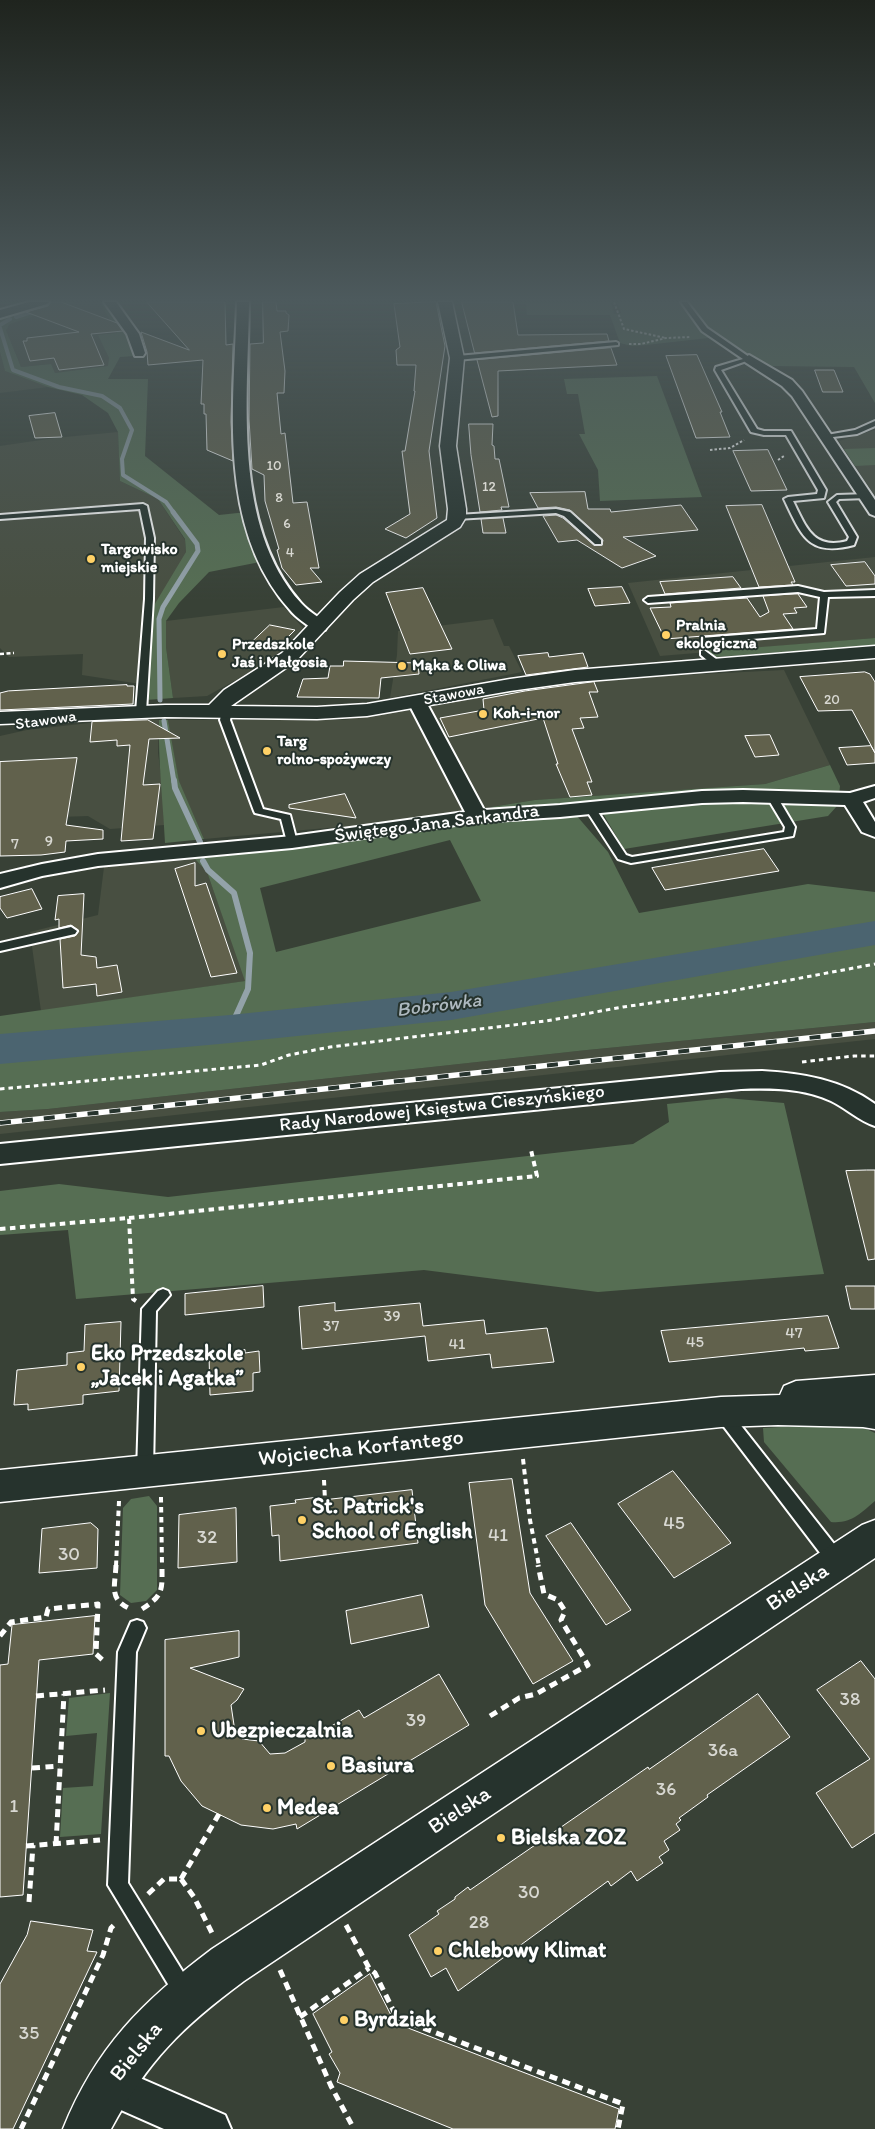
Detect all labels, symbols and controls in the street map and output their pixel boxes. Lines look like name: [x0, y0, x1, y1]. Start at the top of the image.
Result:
house number: 10: [266, 458, 282, 474]
house number: 12: [482, 479, 496, 495]
house number: 8: [275, 490, 283, 506]
house number: 6: [283, 516, 291, 532]
place label: Targowisko miejskie: [101, 540, 178, 578]
house number: 4: [286, 545, 294, 561]
marker: Targowisko miejskie: [85, 553, 97, 565]
place label: Pralnia ekologiczna: [676, 616, 757, 654]
marker: Pralnia ekologiczna: [660, 629, 672, 641]
place label: Przedszkole Jaś i Małgosia: [232, 635, 328, 673]
marker: Przedszkole Jaś i Małgosia: [216, 648, 228, 660]
place label: Mąka & Oliwa: [412, 656, 506, 676]
marker: Mąka & Oliwa: [396, 660, 408, 672]
street label: Stawowa: [422, 680, 486, 710]
house number: 20: [824, 692, 840, 708]
place label: Koh-i-nor: [493, 704, 560, 724]
street label: Stawowa: [14, 707, 78, 735]
marker: Koh-i-nor: [477, 708, 489, 720]
place label: Targ rolno-spożywczy: [277, 732, 391, 770]
marker: Targ rolno-spożywczy: [261, 745, 273, 757]
street label: Świętego Jana Sarkandra: [333, 800, 541, 848]
house number: 9: [45, 832, 53, 852]
house number: 7: [11, 835, 19, 855]
water label: Bobrówka: [395, 989, 483, 1023]
street label: Rady Narodowej Księstwa Cieszyńskiego: [278, 1081, 606, 1137]
house number: 39: [383, 1307, 401, 1327]
house number: 37: [323, 1317, 339, 1337]
house number: 47: [785, 1324, 803, 1344]
house number: 45: [686, 1333, 704, 1353]
house number: 41: [448, 1335, 466, 1355]
place label: Eko Przedszkole „Jacek i Agatka”: [91, 1341, 244, 1392]
marker: Eko Przedszkole „Jacek i Agatka”: [75, 1361, 87, 1373]
street label: Wojciecha Korfantego: [257, 1425, 465, 1473]
place label: St. Patrick's School of English: [312, 1494, 473, 1545]
house number: 45: [663, 1513, 685, 1535]
marker: St. Patrick's School of English: [296, 1514, 308, 1526]
house number: 41: [488, 1525, 508, 1547]
house number: 32: [197, 1527, 217, 1549]
house number: 30: [58, 1544, 80, 1566]
street label: Bielska: [762, 1558, 834, 1618]
house number: 38: [840, 1689, 860, 1711]
house number: 39: [406, 1710, 426, 1732]
place label: Ubezpieczalnia: [211, 1718, 353, 1744]
marker: Ubezpieczalnia: [195, 1725, 207, 1737]
house number: 36a: [708, 1740, 738, 1762]
place label: Basiura: [341, 1753, 414, 1779]
marker: Basiura: [325, 1760, 337, 1772]
house number: 36: [656, 1779, 676, 1801]
street label: Bielska: [424, 1781, 496, 1841]
place label: Medea: [277, 1795, 339, 1821]
house number: 1: [10, 1796, 18, 1818]
marker: Medea: [261, 1802, 273, 1814]
place label: Bielska ZOZ: [511, 1825, 626, 1851]
marker: Bielska ZOZ: [495, 1832, 507, 1844]
house number: 30: [518, 1882, 540, 1904]
house number: 28: [469, 1912, 489, 1934]
place label: Chlebowy Klimat: [448, 1938, 606, 1964]
marker: Chlebowy Klimat: [432, 1945, 444, 1957]
place label: Byrdziak: [354, 2007, 437, 2033]
marker: Byrdziak: [338, 2014, 350, 2026]
street label: Bielska: [105, 2017, 169, 2087]
house number: 35: [19, 2023, 39, 2045]

